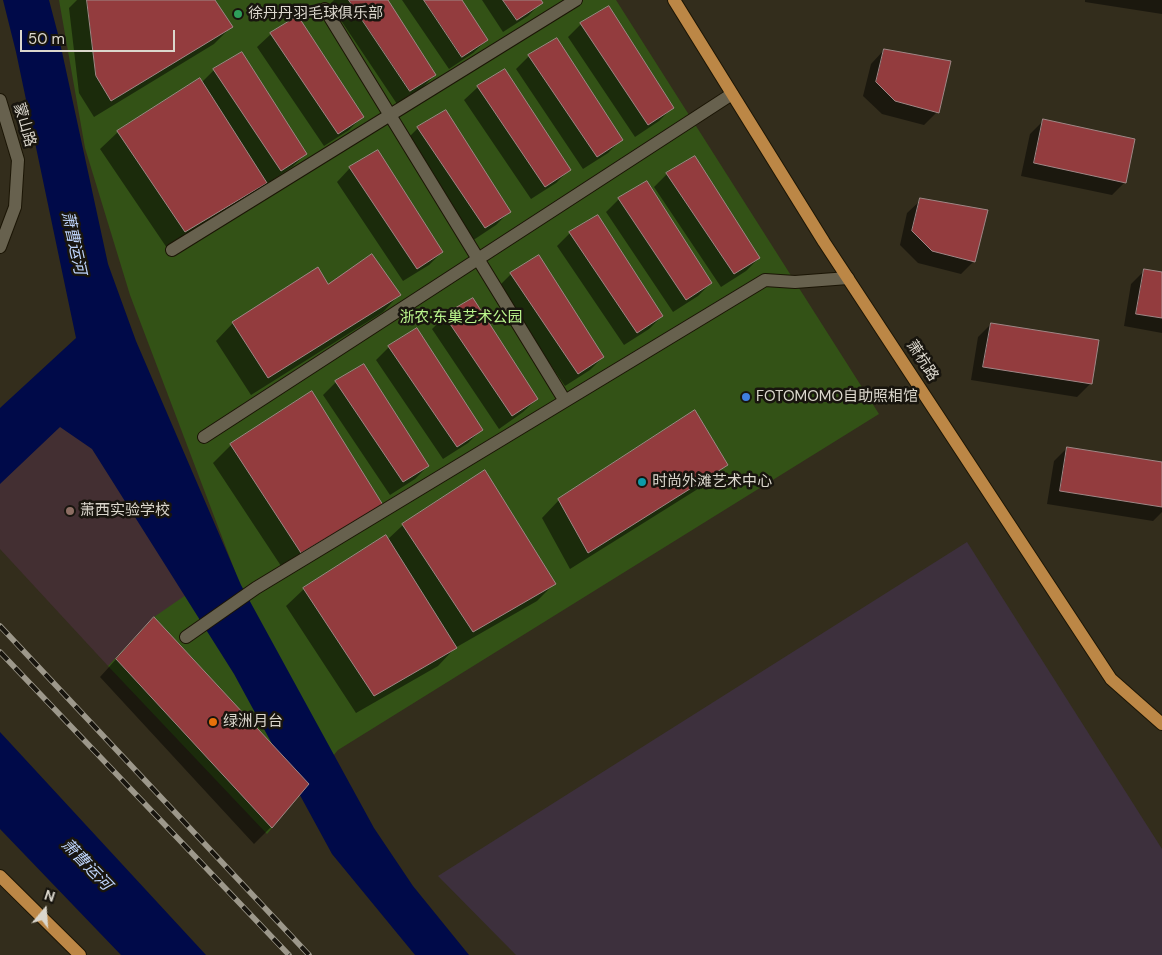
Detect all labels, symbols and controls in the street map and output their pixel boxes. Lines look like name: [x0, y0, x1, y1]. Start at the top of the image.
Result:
place label: 徐丹丹羽毛球俱乐部: [248, 5, 383, 23]
marker: 徐丹丹羽毛球俱乐部: [232, 8, 244, 20]
scale bar: [22, 20, 178, 52]
text: 50 m: [28, 29, 65, 49]
street label: 蒙山路: [9, 101, 39, 149]
water label: 萧曹运河: [57, 210, 89, 276]
park label: 浙农·东巢艺术公园: [400, 309, 522, 327]
street label: 萧杭路: [902, 337, 942, 385]
place label: FOTOMOMO自助照相馆: [756, 388, 918, 406]
marker: FOTOMOMO自助照相馆: [740, 391, 752, 403]
place label: 时尚外滩艺术中心: [652, 473, 772, 491]
marker: 时尚外滩艺术中心: [636, 476, 648, 488]
place label: 萧西实验学校: [80, 502, 170, 520]
marker: 萧西实验学校: [64, 505, 76, 517]
place label: 绿洲月台: [223, 713, 283, 731]
marker: 绿洲月台: [207, 716, 219, 728]
water label: 萧曹运河: [57, 835, 115, 895]
north arrow: [20, 885, 70, 935]
text: N: [42, 886, 57, 906]

